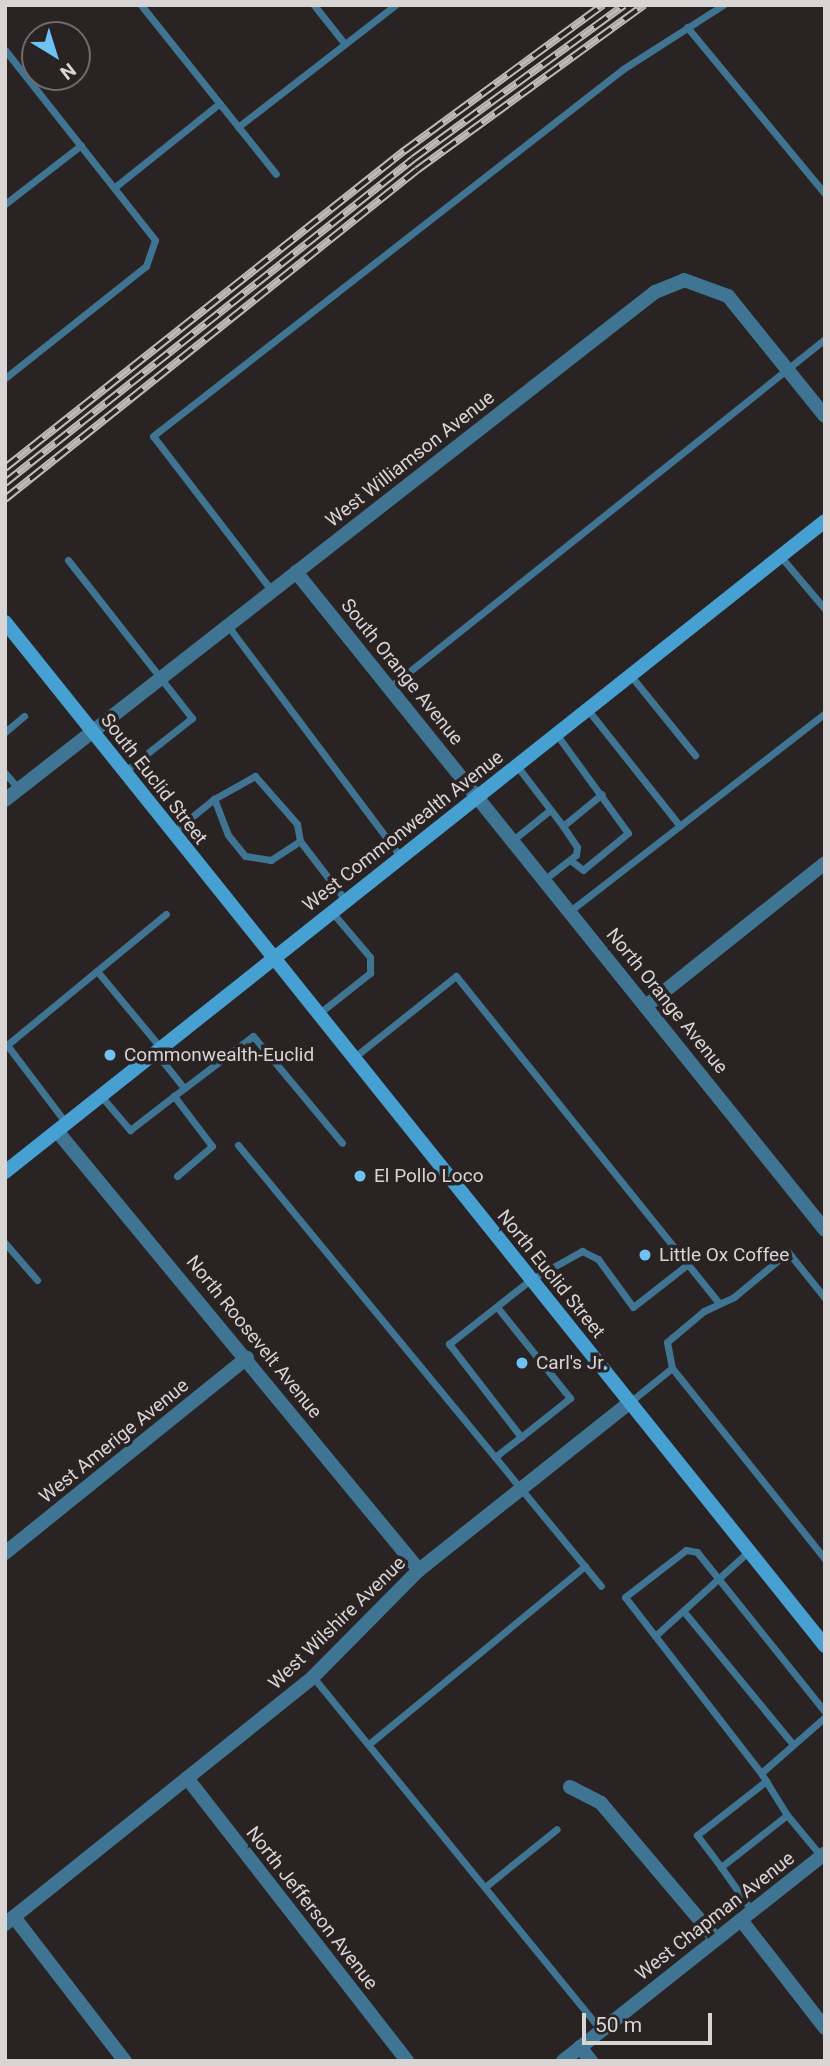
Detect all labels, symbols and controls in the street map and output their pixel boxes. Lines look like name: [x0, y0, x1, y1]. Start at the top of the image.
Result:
north arrow: [21, 21, 91, 91]
text: N: [56, 58, 80, 85]
street label: West Williamson Avenue: [321, 386, 499, 532]
street label: South Orange Avenue: [336, 594, 468, 750]
street label: South Euclid Street: [96, 709, 212, 849]
street label: West Commonwealth Avenue: [298, 746, 508, 916]
street label: North Orange Avenue: [601, 924, 733, 1078]
place label: Commonwealth-Euclid: [124, 1044, 314, 1066]
marker: Commonwealth-Euclid: [102, 1047, 118, 1063]
place label: El Pollo Loco: [374, 1165, 483, 1187]
marker: El Pollo Loco: [352, 1168, 368, 1184]
street label: North Euclid Street: [492, 1205, 610, 1343]
place label: Little Ox Coffee: [659, 1244, 789, 1266]
marker: Little Ox Coffee: [637, 1247, 653, 1263]
street label: North Roosevelt Avenue: [181, 1251, 327, 1423]
place label: Carl's Jr.: [536, 1352, 608, 1374]
marker: Carl's Jr.: [514, 1355, 530, 1371]
street label: West Amerige Avenue: [35, 1374, 193, 1508]
street label: West Wilshire Avenue: [264, 1552, 410, 1694]
street label: North Jefferson Avenue: [241, 1822, 383, 1994]
street label: West Chapman Avenue: [631, 1847, 799, 1985]
scale bar: [585, 2000, 714, 2044]
text: 50 m: [595, 2013, 642, 2037]

